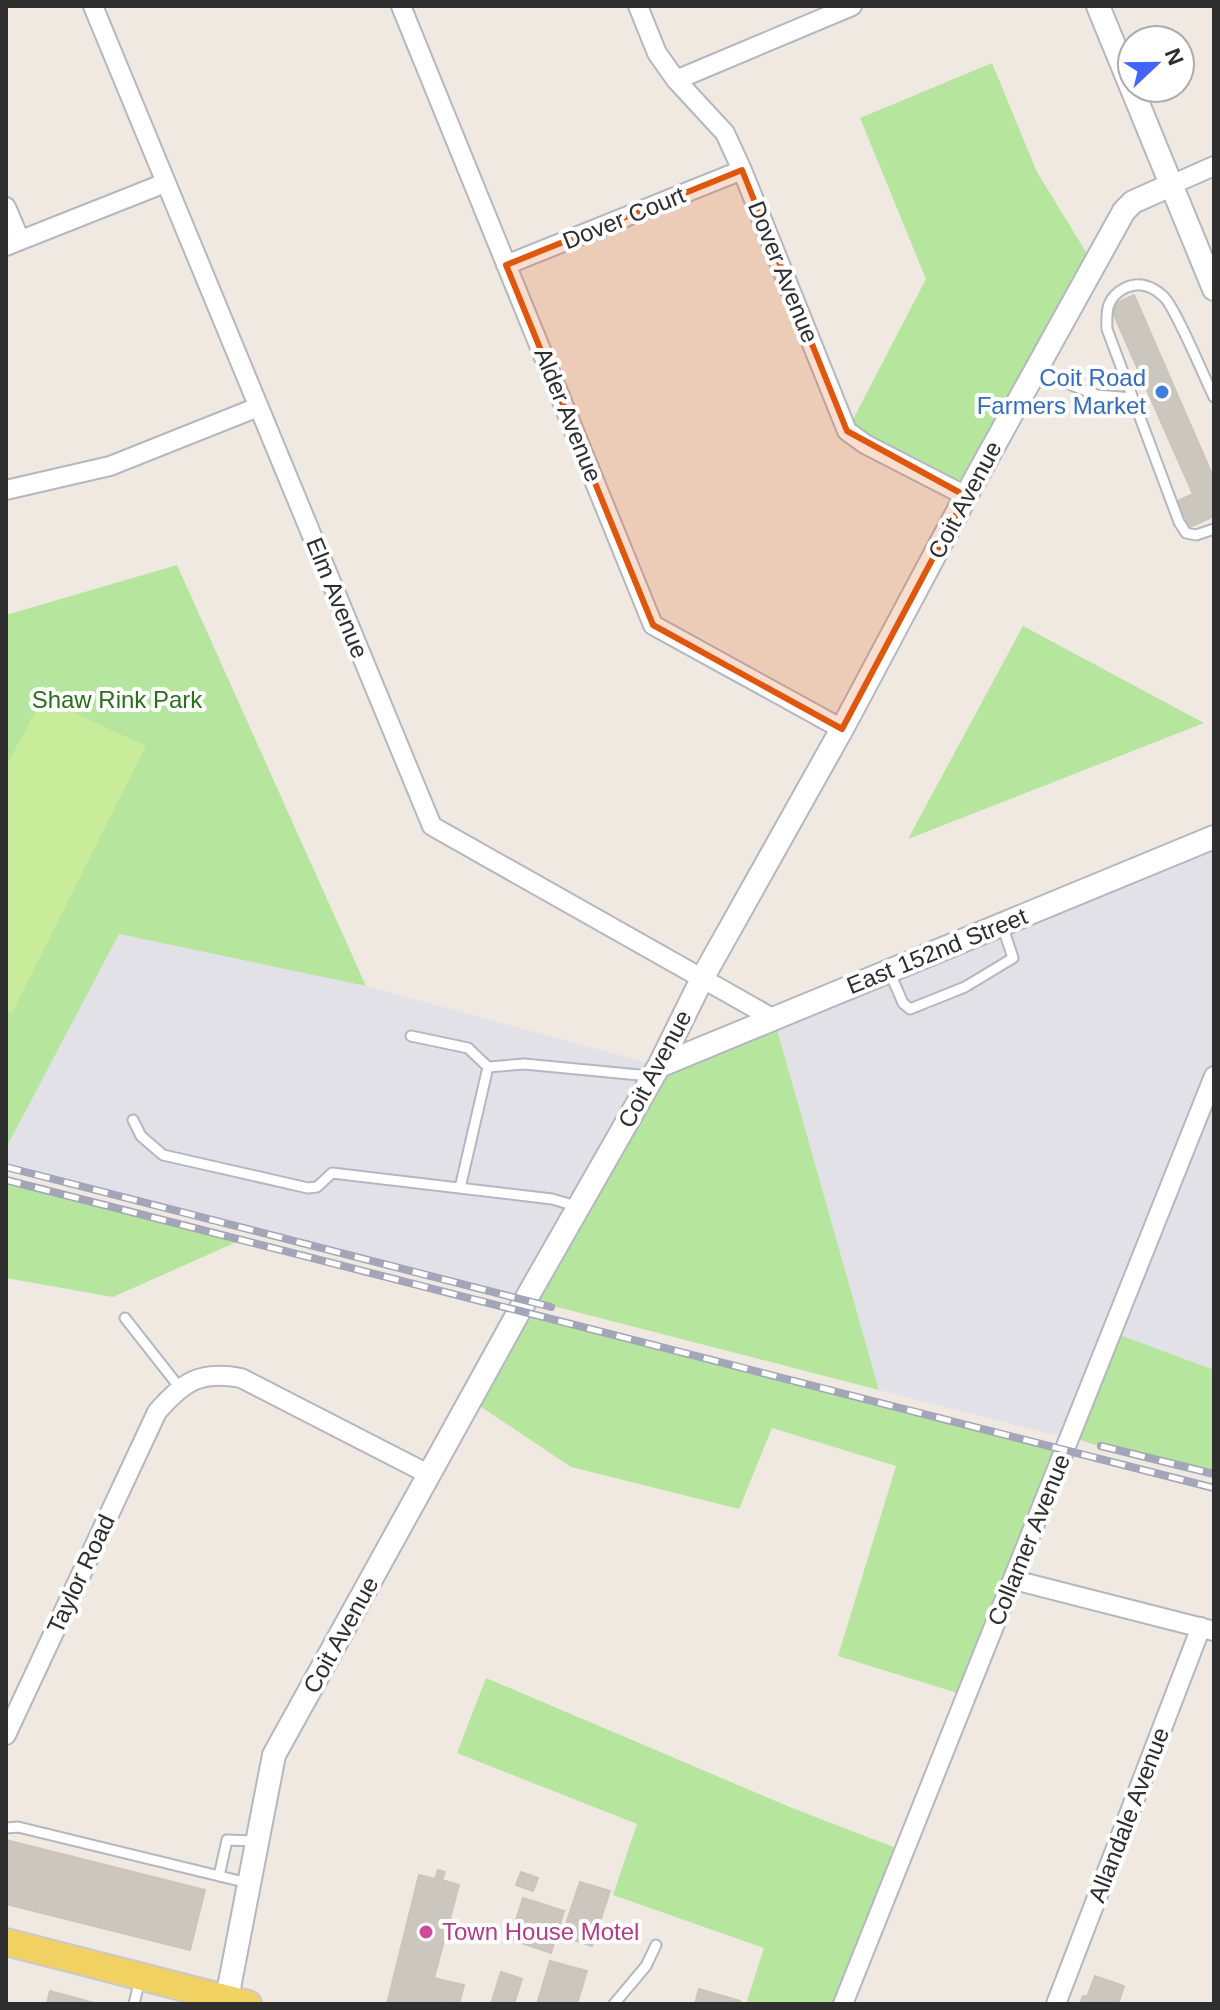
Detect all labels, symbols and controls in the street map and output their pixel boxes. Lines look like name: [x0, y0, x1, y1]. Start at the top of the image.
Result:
north arrow: [1116, 24, 1196, 104]
text: N: [1160, 45, 1189, 69]
street label: Dover Court: [559, 181, 689, 254]
street label: Dover Avenue: [743, 197, 824, 347]
street label: Alder Avenue: [529, 344, 608, 486]
place label: Coit Road Farmers Market: [977, 364, 1146, 419]
marker: Coit Road Farmers Market: [1153, 383, 1171, 401]
street label: Coit Avenue: [922, 436, 1007, 563]
street label: Elm Avenue: [301, 534, 374, 662]
park label: Shaw Rink Park: [32, 686, 203, 713]
street label: East 152nd Street: [843, 902, 1031, 999]
street label: Coit Avenue: [612, 1005, 697, 1132]
street label: Collamer Avenue: [982, 1450, 1075, 1629]
street label: Taylor Road: [41, 1510, 120, 1638]
street label: Coit Avenue: [297, 1572, 384, 1698]
street label: Allandale Avenue: [1083, 1724, 1174, 1906]
place label: Town House Motel: [442, 1918, 639, 1945]
marker: Town House Motel: [417, 1923, 435, 1941]

